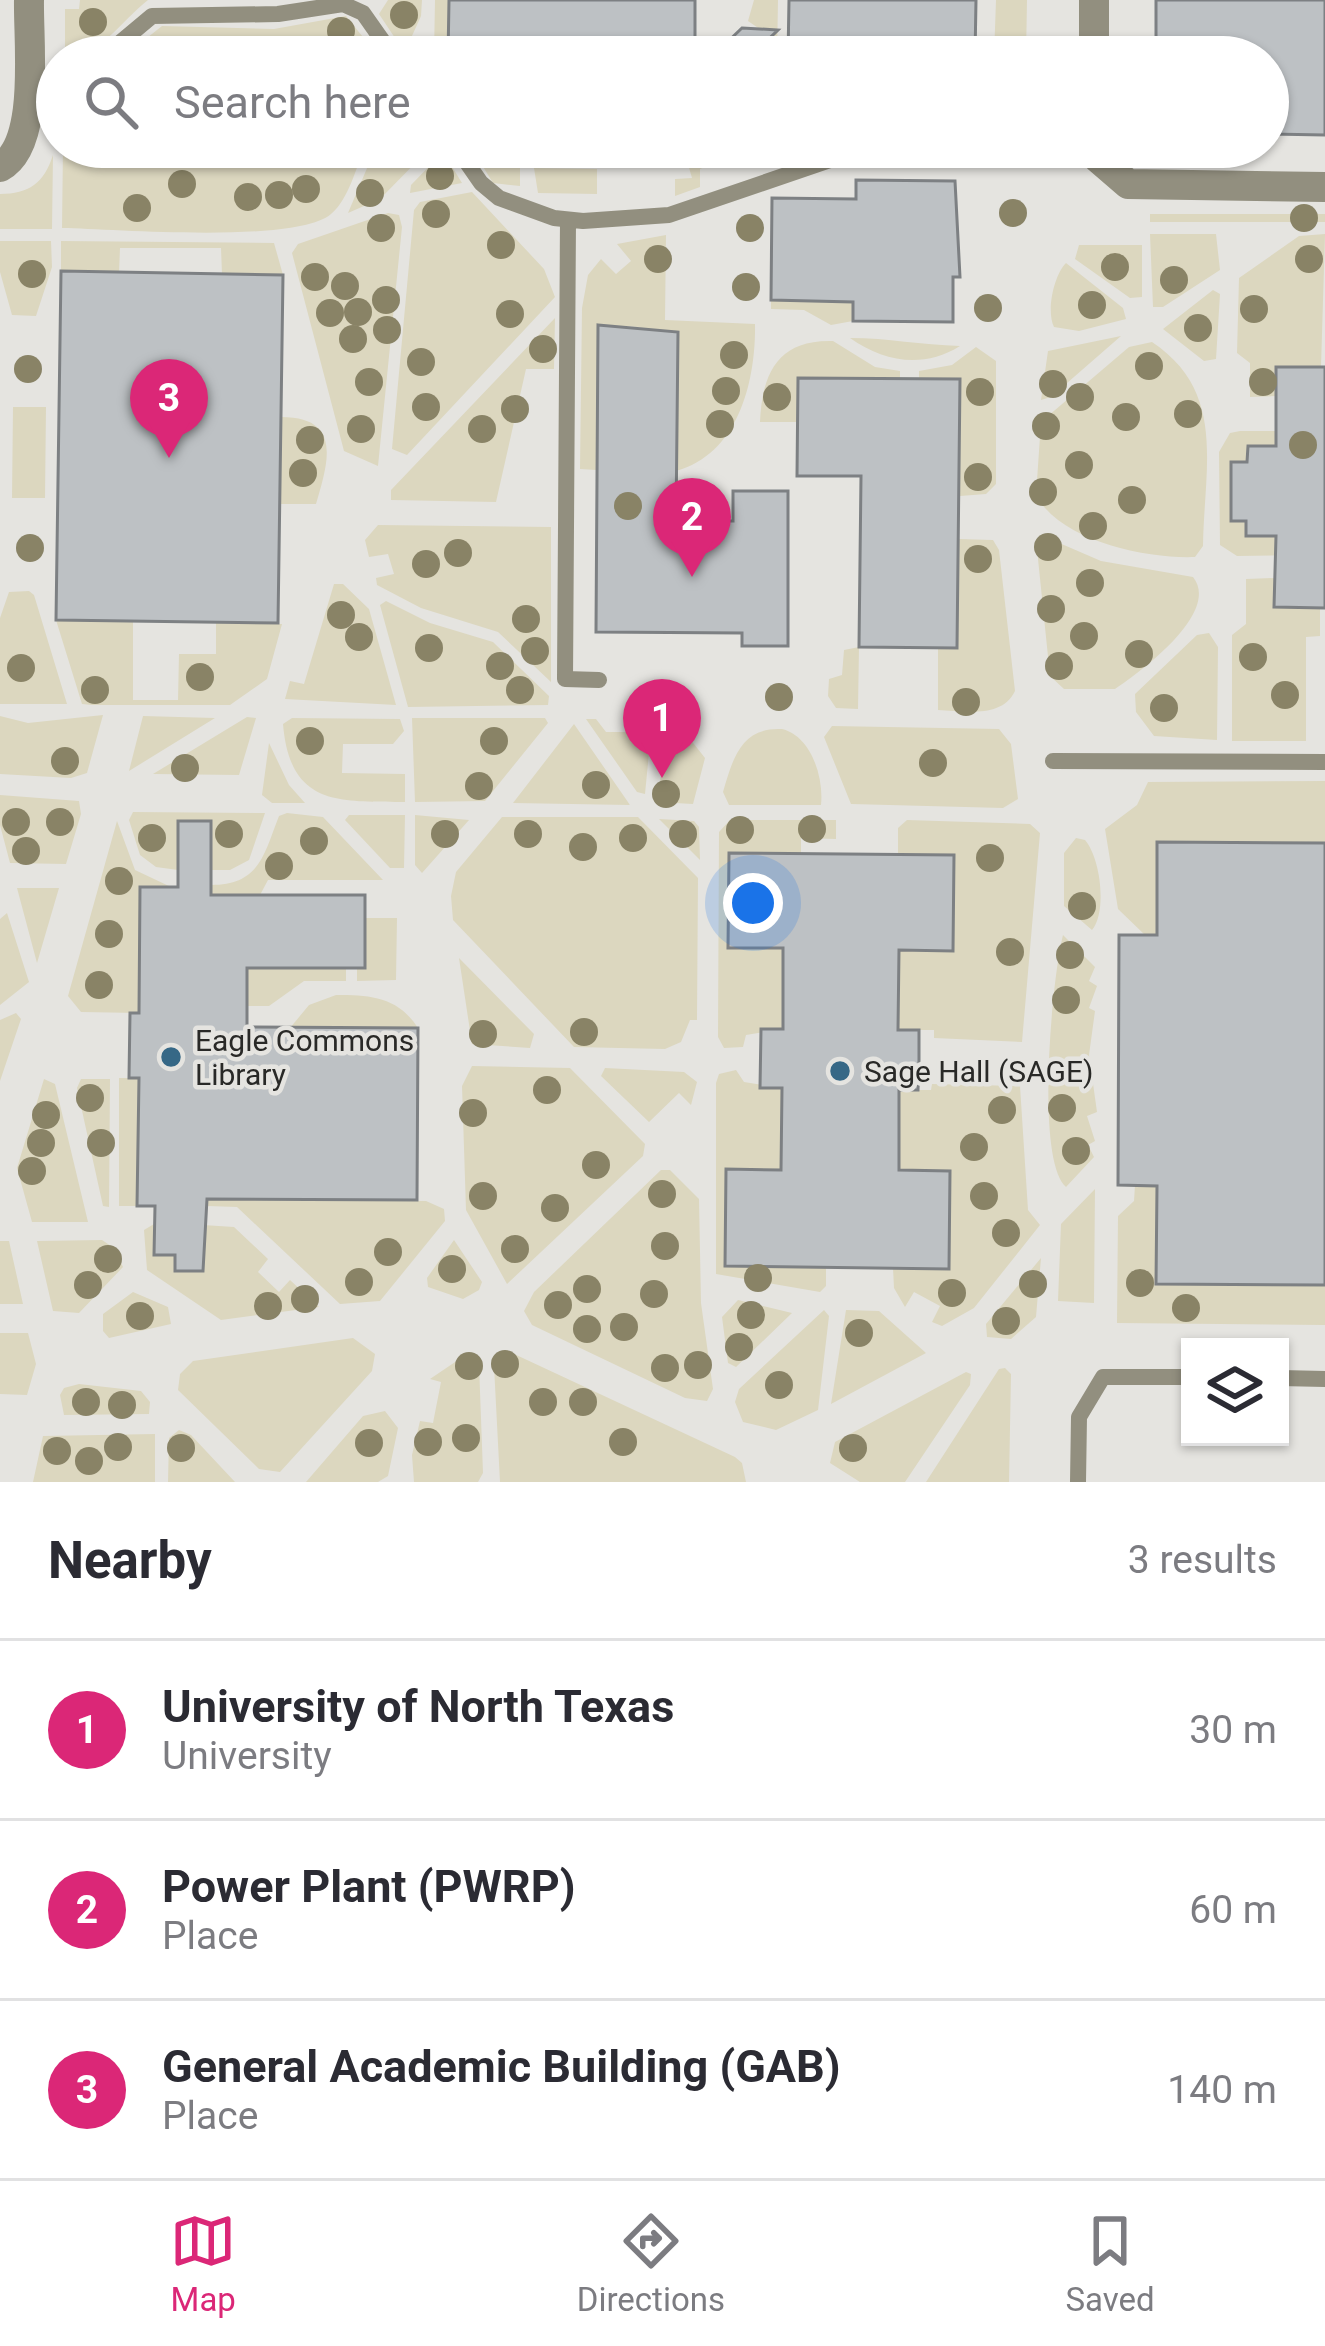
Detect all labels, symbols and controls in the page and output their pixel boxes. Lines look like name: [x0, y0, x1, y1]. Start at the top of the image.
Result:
search box: [36, 36, 1289, 168]
icon: search: [78, 69, 144, 135]
text: Search here: [174, 76, 411, 129]
pin: 3: [130, 359, 208, 458]
pin: 2: [653, 478, 731, 577]
pin: 1: [623, 679, 701, 778]
your location: [723, 873, 783, 933]
place label: Eagle Commons Library: [195, 1023, 414, 1092]
marker: Eagle Commons Library: [158, 1044, 184, 1070]
place label: Sage Hall (SAGE): [864, 1054, 1094, 1089]
marker: Sage Hall (SAGE): [827, 1058, 853, 1084]
map controls: [1181, 1338, 1289, 1446]
button: layers: [1181, 1338, 1289, 1446]
text: Nearby: [48, 1531, 212, 1590]
text: 3 results: [1128, 1537, 1277, 1583]
text: University of North Texas: [162, 1680, 674, 1733]
text: 1: [76, 1707, 98, 1753]
text: 30 m: [1189, 1707, 1277, 1753]
text: University: [162, 1733, 332, 1779]
text: Power Plant (PWRP): [162, 1860, 576, 1913]
text: 2: [76, 1887, 98, 1933]
text: 60 m: [1189, 1887, 1277, 1933]
text: Place: [162, 1913, 258, 1959]
text: General Academic Building (GAB): [162, 2040, 841, 2093]
text: 3: [76, 2067, 98, 2113]
text: 140 m: [1167, 2067, 1277, 2113]
text: Place: [162, 2093, 258, 2139]
tab: Map: [170, 2208, 236, 2319]
tab: Directions: [577, 2208, 725, 2319]
tab: Saved: [1066, 2208, 1155, 2319]

